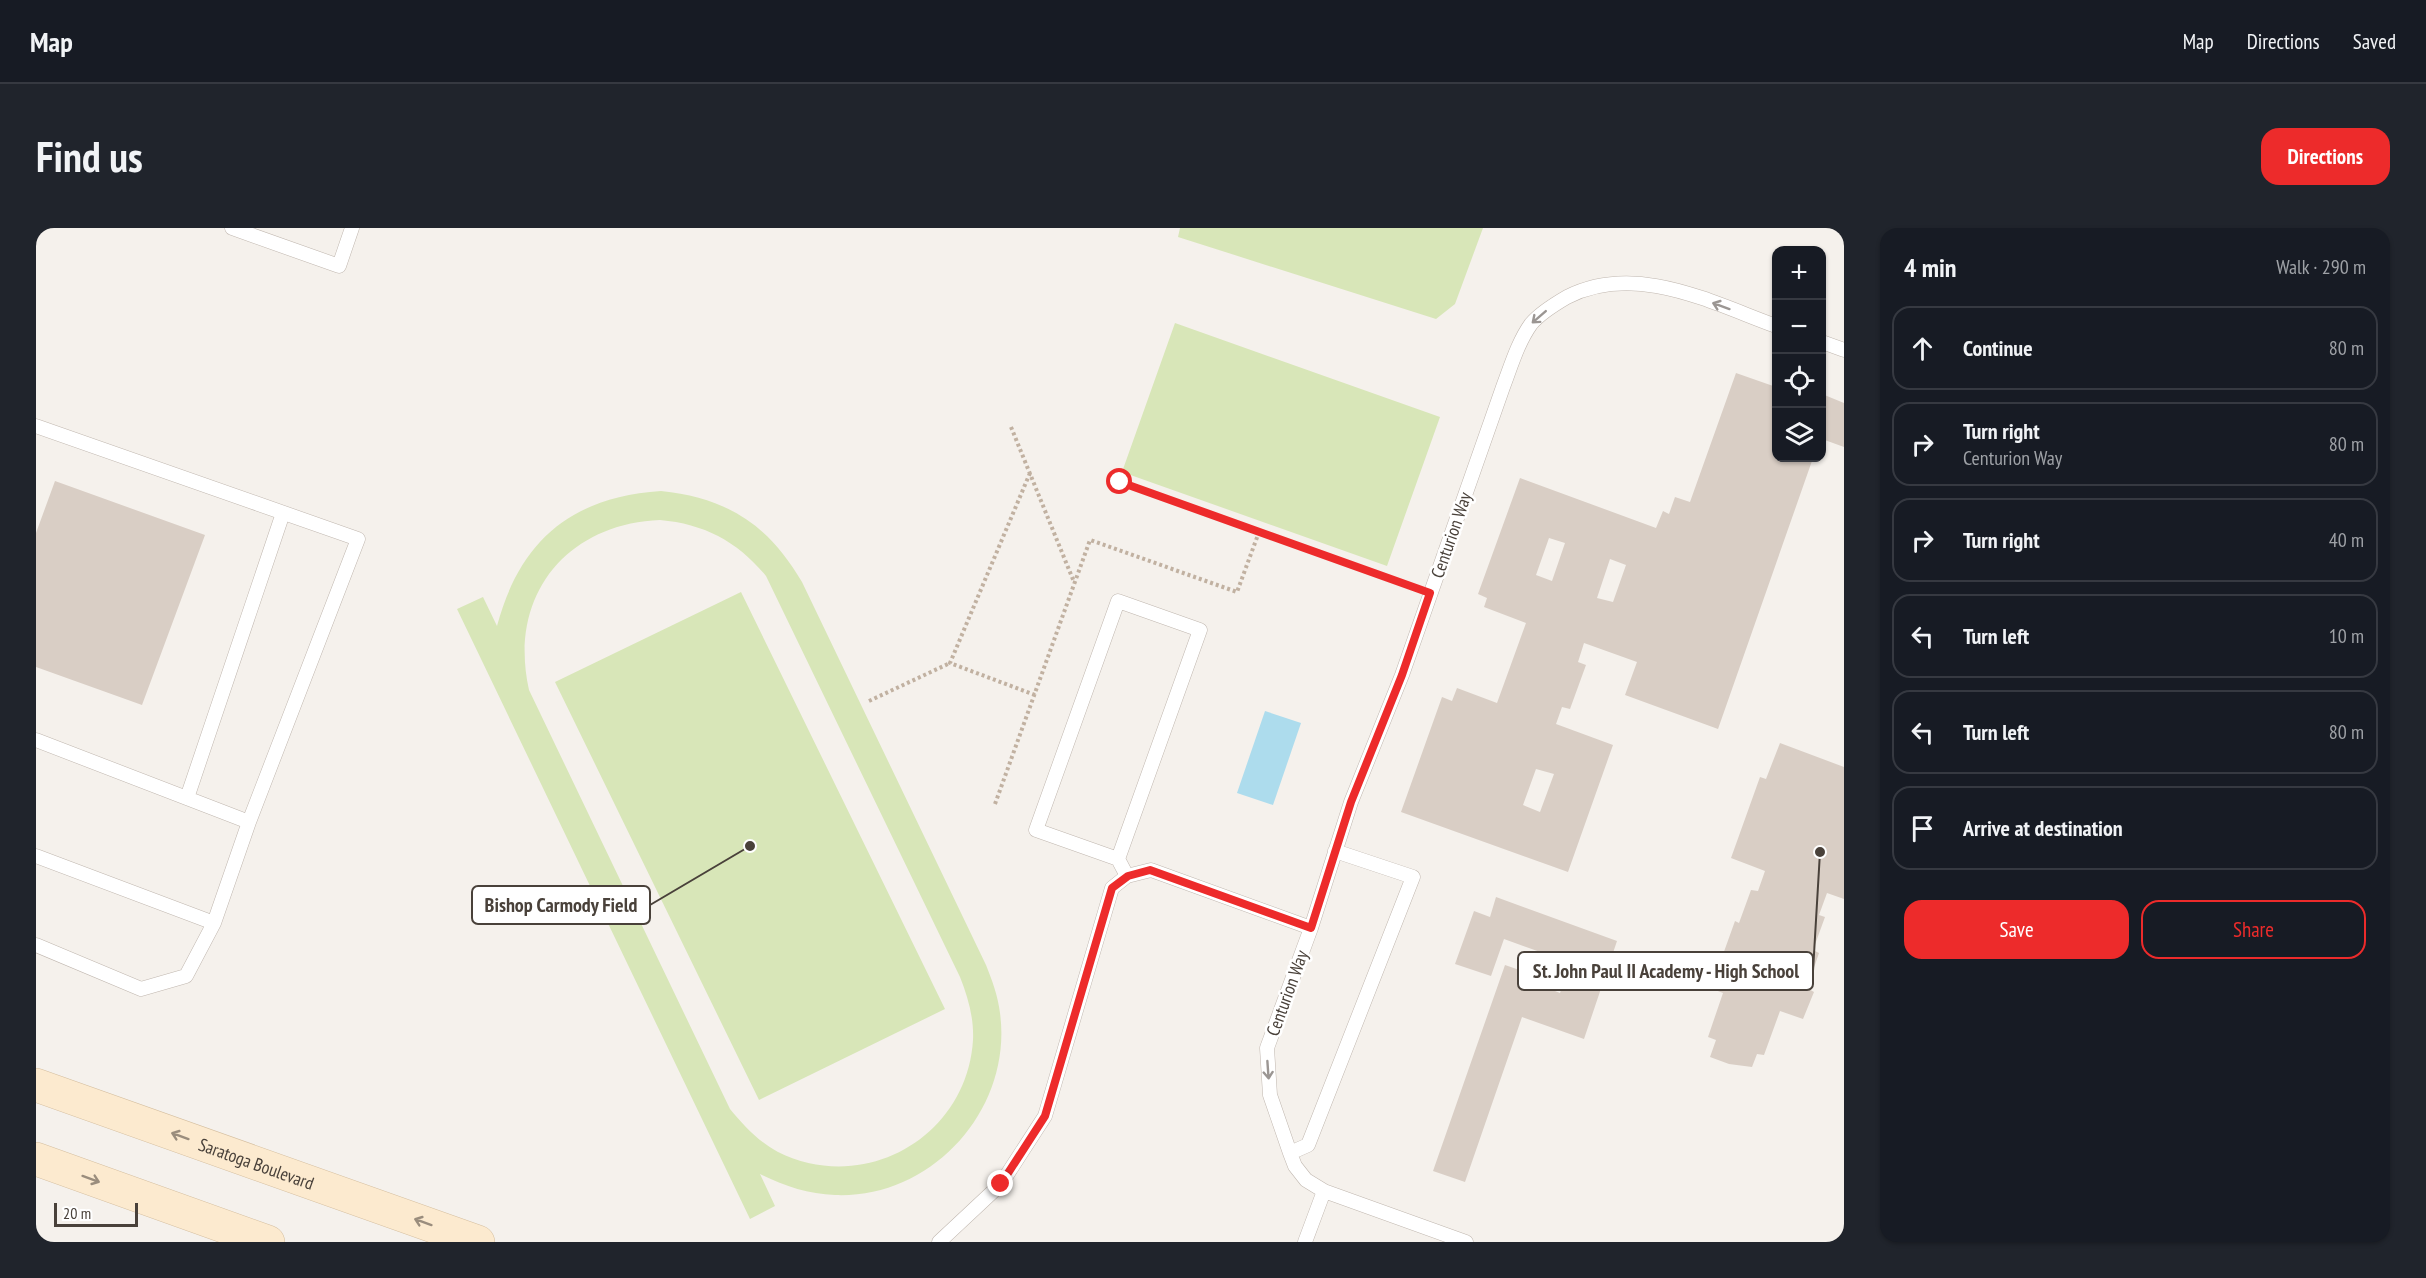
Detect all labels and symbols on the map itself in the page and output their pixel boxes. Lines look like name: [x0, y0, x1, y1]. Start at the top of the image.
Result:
one-way arrow: [1713, 300, 1731, 311]
one-way arrow: [1532, 310, 1547, 324]
route start: [1106, 468, 1132, 494]
street label: Centurion Way: [1426, 489, 1476, 581]
callout: Bishop Carmody Field: [472, 886, 650, 924]
text: Bishop Carmody Field: [485, 892, 638, 918]
street label: Centurion Way: [1261, 947, 1313, 1039]
callout: St. John Paul II Academy - High School: [1518, 952, 1813, 990]
text: St. John Paul II Academy - High School: [1533, 958, 1799, 984]
one-way arrow: [1263, 1059, 1274, 1079]
one-way arrow: [171, 1129, 190, 1140]
street label: Saratoga Boulevard: [196, 1132, 317, 1194]
route end: [987, 1170, 1013, 1196]
one-way arrow: [81, 1174, 100, 1185]
scale bar: [54, 1200, 138, 1228]
one-way arrow: [414, 1216, 433, 1227]

